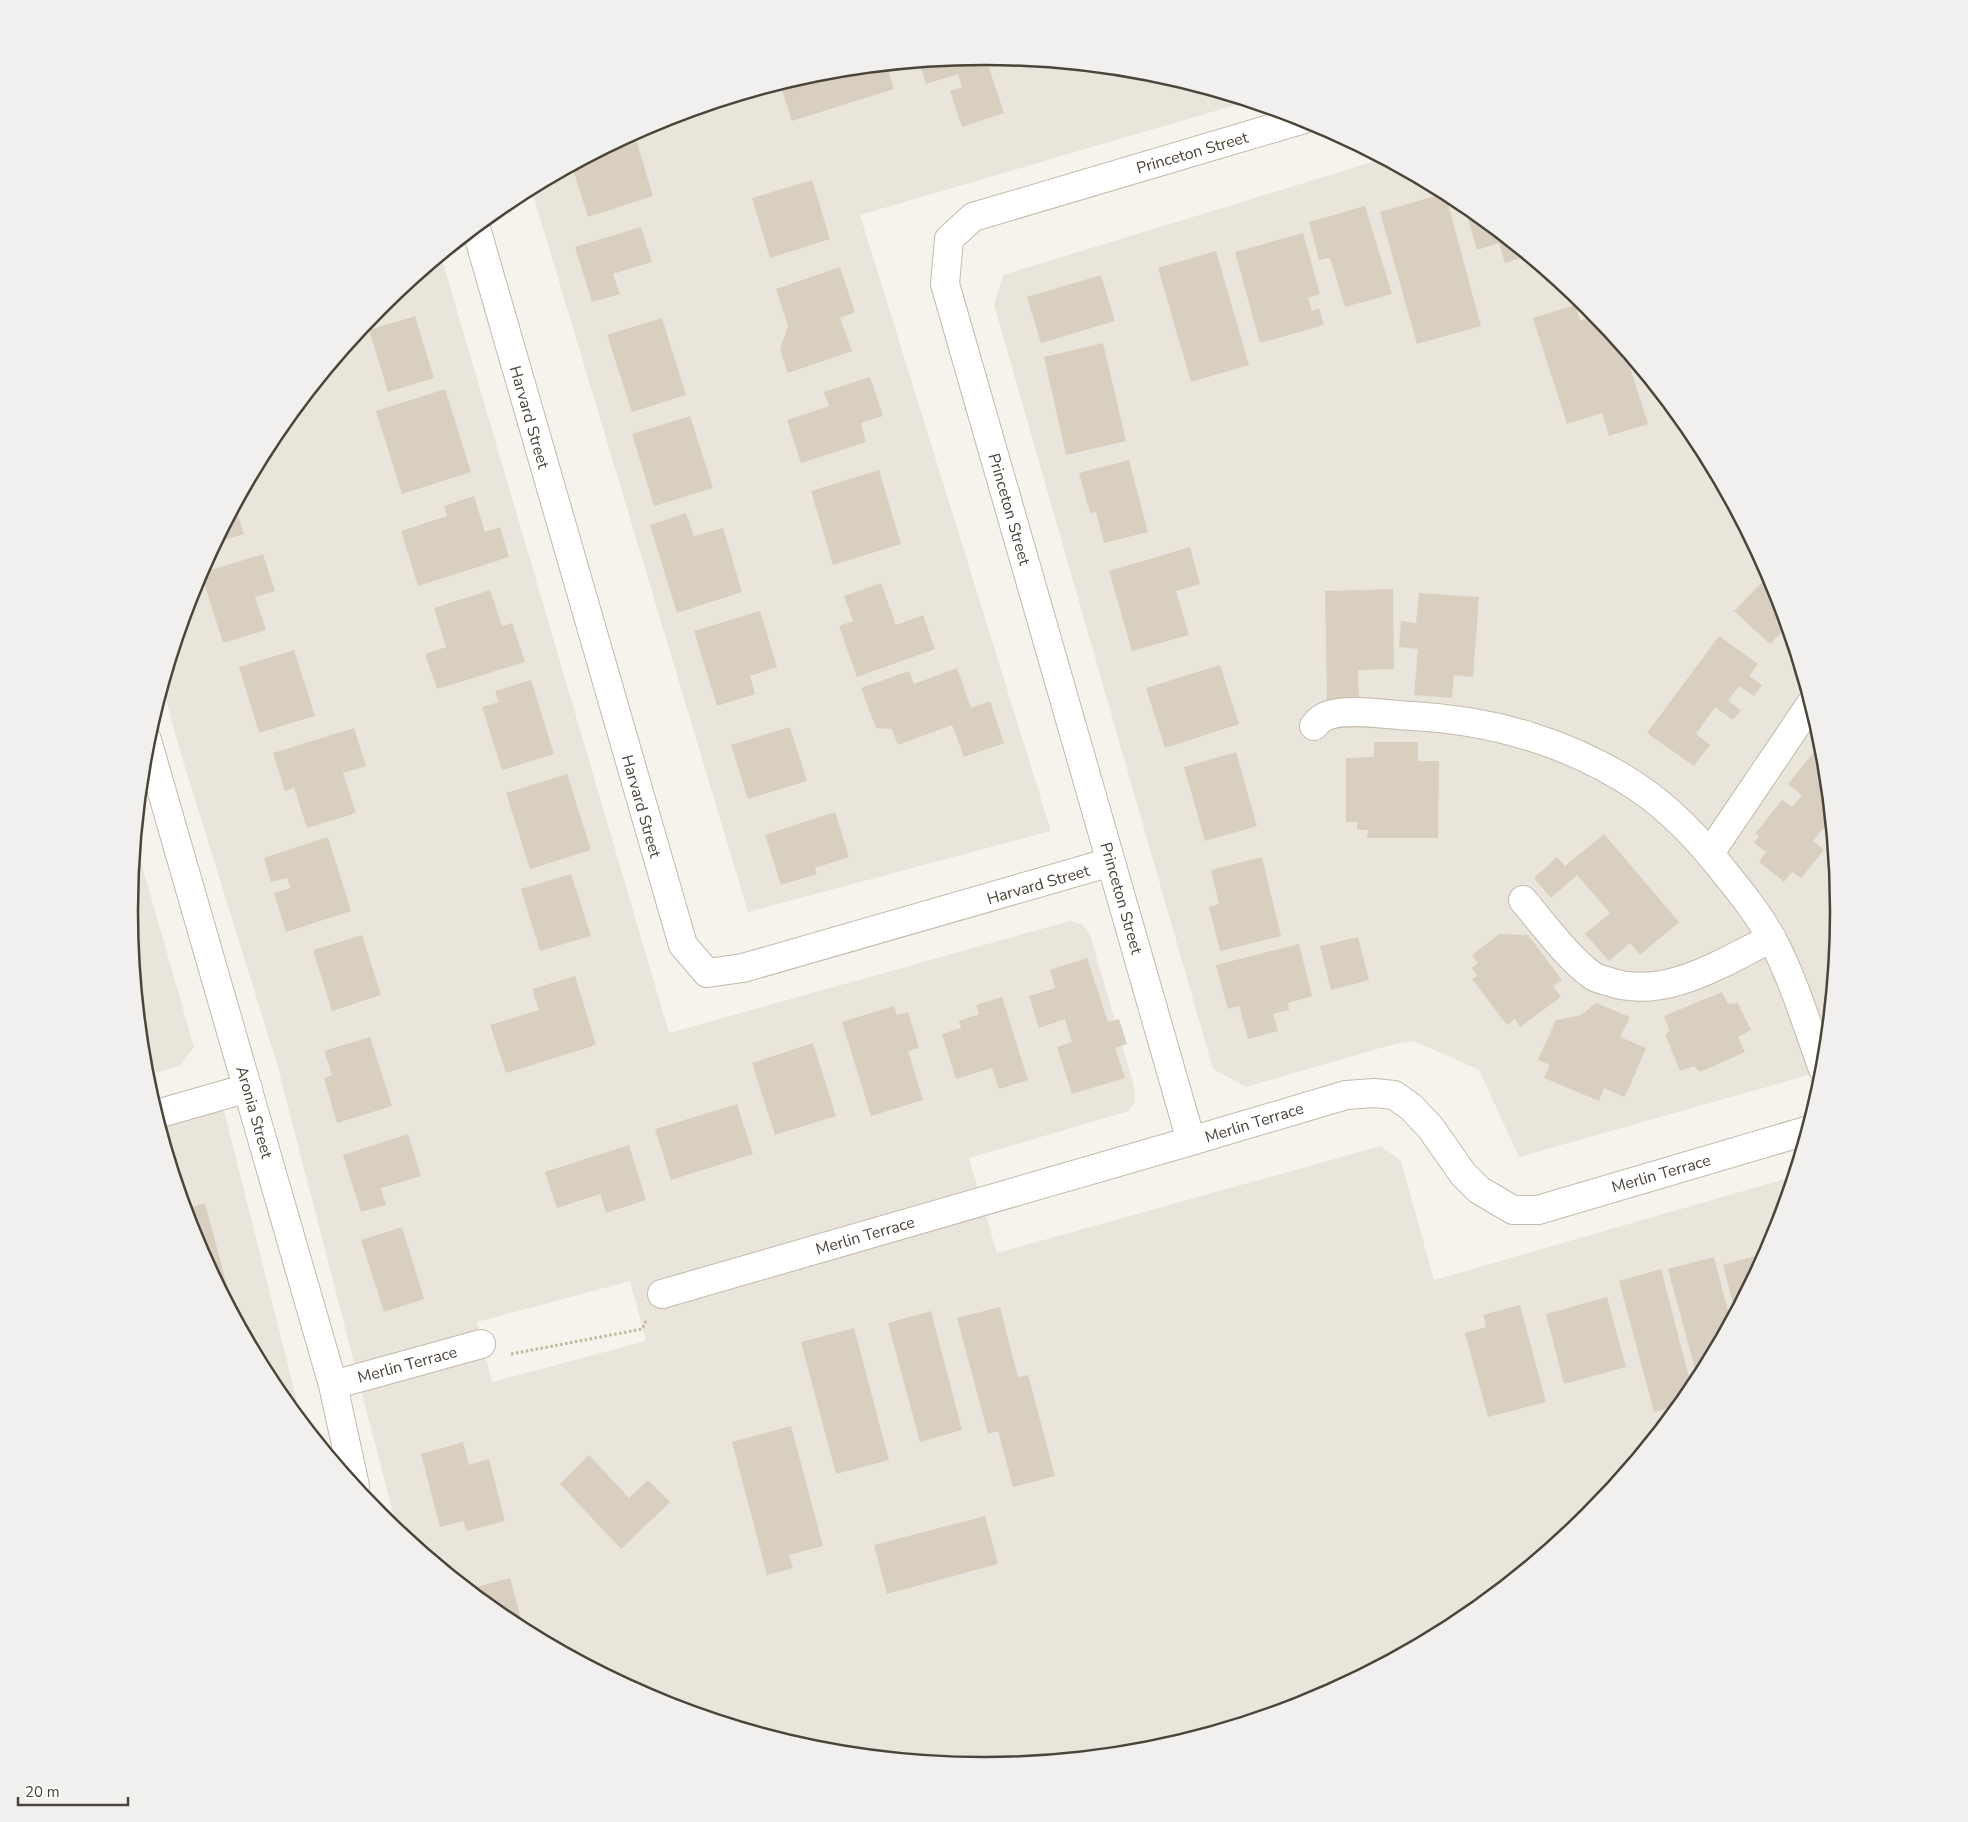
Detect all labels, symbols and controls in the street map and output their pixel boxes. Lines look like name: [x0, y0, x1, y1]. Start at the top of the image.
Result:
street label: Princeton Street: [1134, 126, 1251, 179]
street label: Harvard Street: [504, 363, 554, 472]
street label: Princeton Street: [983, 451, 1036, 568]
street label: Harvard Street: [616, 752, 666, 861]
street label: Princeton Street: [1095, 840, 1148, 957]
street label: Harvard Street: [984, 860, 1093, 910]
street label: Aronia Street: [230, 1063, 278, 1161]
street label: Merlin Terrace: [1202, 1098, 1306, 1148]
street label: Merlin Terrace: [1609, 1149, 1713, 1199]
street label: Merlin Terrace: [813, 1211, 917, 1261]
street label: Merlin Terrace: [355, 1341, 459, 1389]
scale bar: [18, 1774, 128, 1806]
text: 20 m: [25, 1782, 60, 1802]

